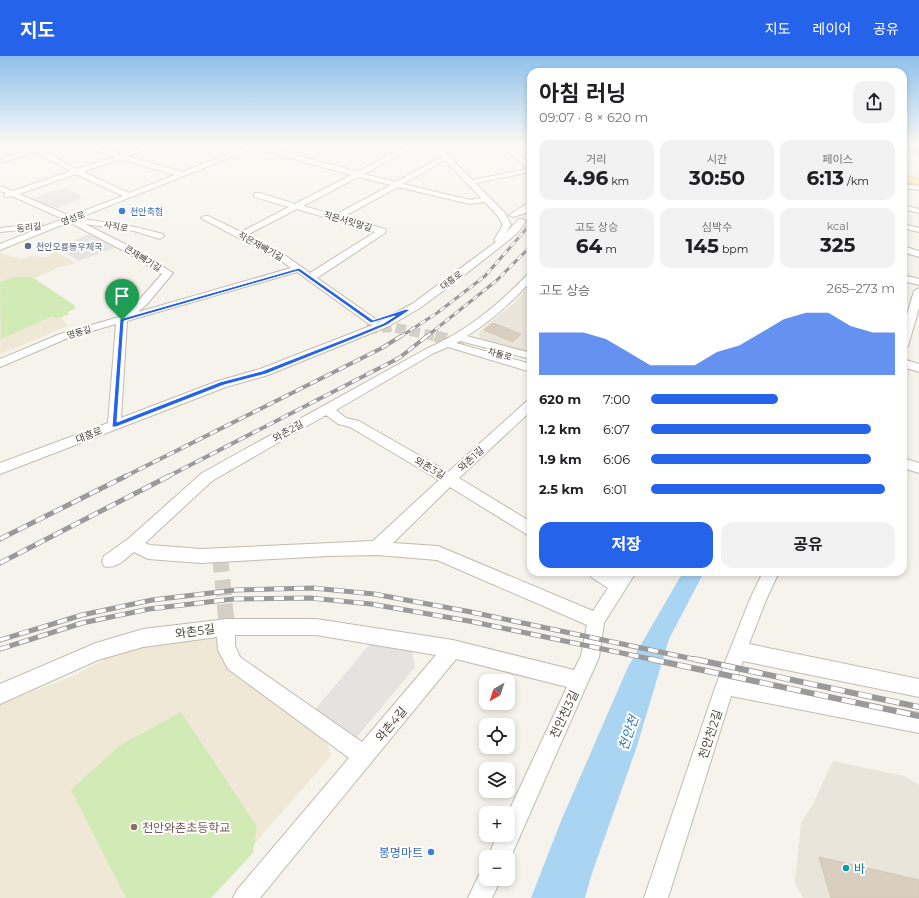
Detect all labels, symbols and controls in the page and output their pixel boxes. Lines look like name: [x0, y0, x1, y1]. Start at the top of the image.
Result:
text: 지도: [20, 19, 55, 42]
text: 지도: [765, 20, 791, 38]
text: 레이어: [813, 20, 851, 38]
text: 공유: [873, 20, 899, 38]
text: 아침 러닝: [539, 80, 626, 107]
button: share: [853, 81, 895, 123]
text: 09:07 · 8 × 620 m: [539, 109, 648, 125]
text: 거리: [586, 152, 606, 166]
text: 시간: [707, 152, 727, 166]
text: 페이스: [822, 152, 853, 166]
text: 4.96: [563, 166, 608, 190]
text: 30:50: [689, 166, 745, 190]
text: 6:13: [806, 166, 844, 190]
text: km: [608, 174, 629, 188]
text: /km: [844, 174, 869, 188]
marker: 천안축협: [117, 206, 127, 216]
place label: 천안축협: [130, 206, 163, 217]
street label: 영성로: [59, 209, 87, 227]
street label: 작은서릿말길: [323, 209, 373, 233]
street label: 사직로: [103, 218, 129, 234]
text: kcal: [827, 219, 849, 233]
street label: 동리길: [16, 220, 42, 234]
text: 고도 상승: [575, 220, 618, 234]
text: 심박수: [702, 220, 732, 234]
street label: 작은재빼기길: [237, 229, 285, 263]
text: 325: [820, 233, 855, 257]
text: 64: [576, 234, 602, 258]
text: 145: [685, 234, 719, 258]
marker: 천안오룡동우체국: [23, 241, 33, 251]
place label: 천안오룡동우체국: [36, 241, 103, 252]
text: m: [602, 242, 617, 256]
text: bpm: [719, 242, 749, 256]
street label: 큰재빼기길: [122, 243, 164, 273]
street label: 대흥로: [438, 268, 464, 292]
pin: [105, 279, 139, 320]
text: 265–273 m: [827, 280, 895, 296]
text: 고도 상승: [539, 282, 590, 298]
icon: arrive: [111, 285, 133, 307]
street label: 명동길: [66, 323, 92, 341]
street label: 차돌로: [487, 345, 513, 363]
text: 620 m: [539, 391, 581, 407]
text: 7:00: [603, 391, 630, 407]
street label: 와촌2길: [270, 417, 306, 445]
text: 1.2 km: [539, 421, 581, 437]
text: 6:07: [603, 421, 630, 437]
street label: 대흥로: [74, 424, 104, 446]
street label: 와촌1길: [455, 444, 487, 474]
text: 1.9 km: [539, 451, 582, 467]
text: 6:06: [603, 451, 630, 467]
street label: 와촌3길: [412, 454, 448, 482]
text: 2.5 km: [539, 481, 584, 497]
text: 6:01: [603, 481, 627, 497]
button: 저장: [539, 522, 713, 568]
button: 공유: [721, 522, 895, 568]
street label: 와촌5길: [174, 621, 216, 641]
north arrow: [479, 674, 515, 710]
map controls: [479, 674, 515, 886]
street label: 천안천3길: [546, 688, 582, 740]
street label: 와촌4길: [372, 703, 410, 745]
street label: 천안천2길: [695, 707, 725, 761]
water label: 천안천: [615, 712, 642, 753]
button: locate: [479, 718, 515, 754]
button: layers: [479, 762, 515, 798]
button: +: [479, 806, 515, 842]
place label: 천안와촌초등학교: [142, 820, 230, 835]
marker: 천안와촌초등학교: [129, 822, 139, 832]
place label: 봉명마트: [379, 845, 423, 860]
marker: 봉명마트: [426, 847, 436, 857]
button: −: [479, 850, 515, 886]
place label: 바: [854, 861, 865, 876]
marker: 바: [841, 863, 851, 873]

